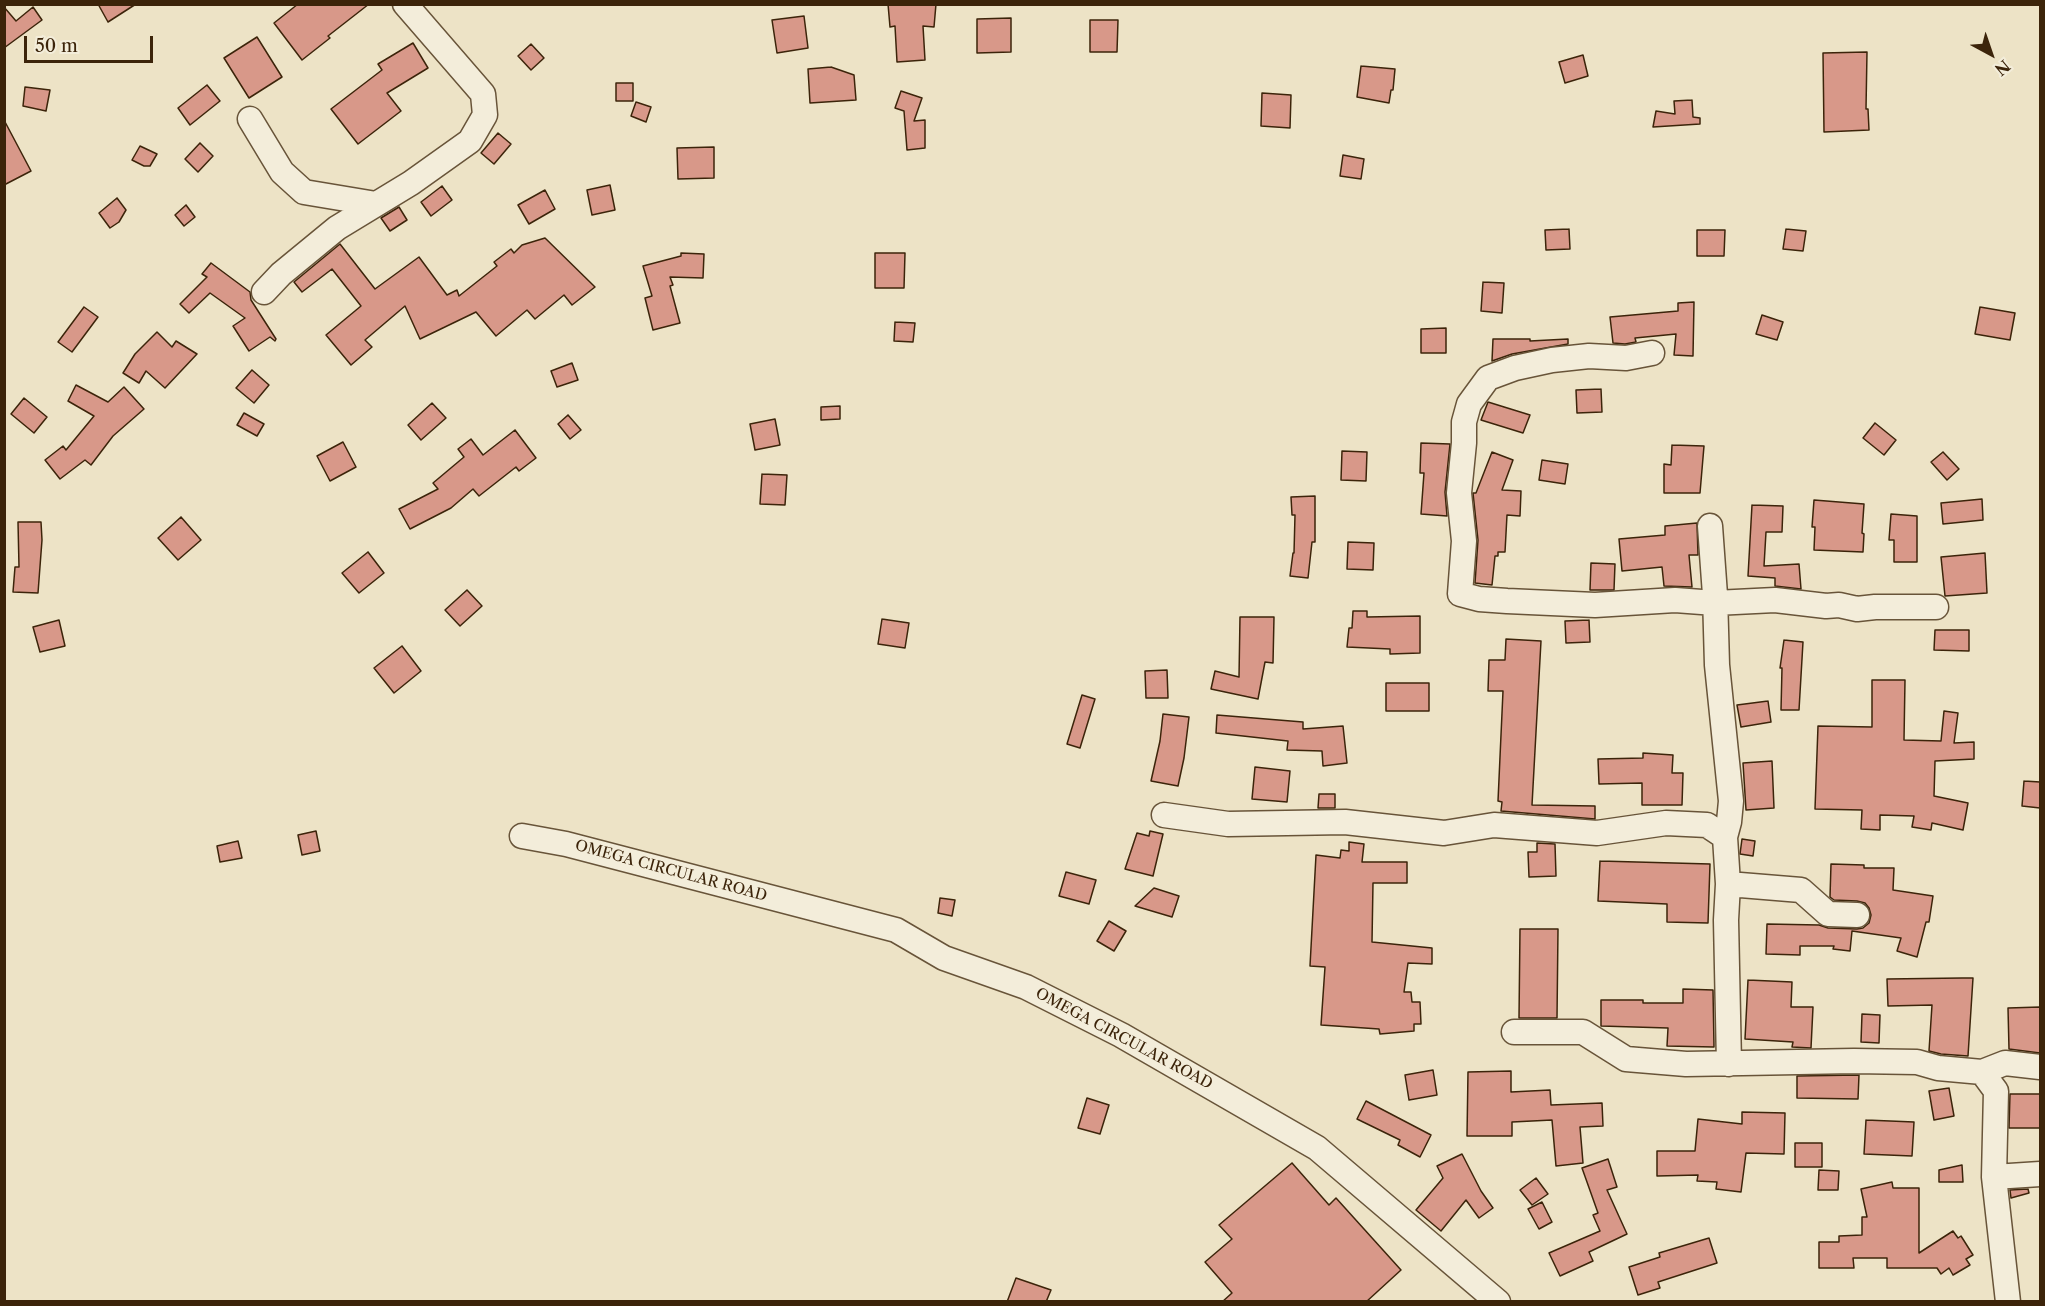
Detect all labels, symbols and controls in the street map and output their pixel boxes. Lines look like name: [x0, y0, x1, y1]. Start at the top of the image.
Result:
scale bar: [27, 24, 156, 62]
north arrow: [1961, 24, 2021, 84]
text: 50 m: [35, 35, 78, 57]
text: N: [1991, 56, 2014, 80]
street label: OMEGA CIRCULAR ROAD: [573, 837, 769, 905]
street label: OMEGA CIRCULAR ROAD: [1032, 985, 1216, 1093]

